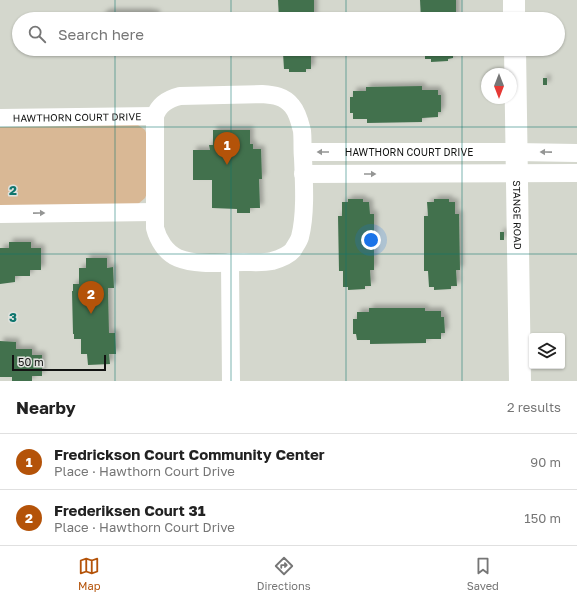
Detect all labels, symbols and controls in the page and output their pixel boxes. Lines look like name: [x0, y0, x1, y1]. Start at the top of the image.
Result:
search box: [12, 12, 565, 56]
icon: search: [26, 23, 48, 45]
text: Search here: [58, 25, 144, 43]
north arrow: [481, 68, 517, 104]
street label: HAWTHORN COURT DRIVE: [13, 110, 141, 124]
pin: 1: [214, 132, 240, 165]
street label: HAWTHORN COURT DRIVE: [345, 146, 473, 158]
one-way arrow: [316, 149, 329, 155]
one-way arrow: [540, 149, 552, 156]
one-way arrow: [364, 171, 377, 177]
street label: STANGE ROAD: [511, 180, 524, 250]
text: 2: [9, 182, 17, 198]
one-way arrow: [33, 210, 46, 216]
your location: [361, 230, 381, 250]
pin: 2: [78, 281, 104, 314]
text: 3: [9, 309, 17, 325]
map controls: [529, 333, 565, 369]
button: layers: [529, 333, 565, 369]
scale bar: [12, 353, 106, 372]
text: 50 m: [18, 355, 44, 368]
text: Nearby: [16, 397, 76, 418]
text: 2 results: [507, 399, 561, 415]
text: Fredrickson Court Community Center: [54, 445, 325, 463]
text: 1: [26, 454, 32, 470]
text: 90 m: [530, 454, 561, 470]
text: Place · Hawthorn Court Drive: [54, 463, 235, 479]
text: Frederiksen Court 31: [54, 501, 206, 519]
text: 2: [25, 510, 33, 526]
text: 150 m: [524, 510, 561, 526]
text: Place · Hawthorn Court Drive: [54, 519, 235, 535]
tab: Map: [78, 555, 101, 592]
tab: Directions: [257, 555, 311, 592]
tab: Saved: [467, 555, 499, 592]

